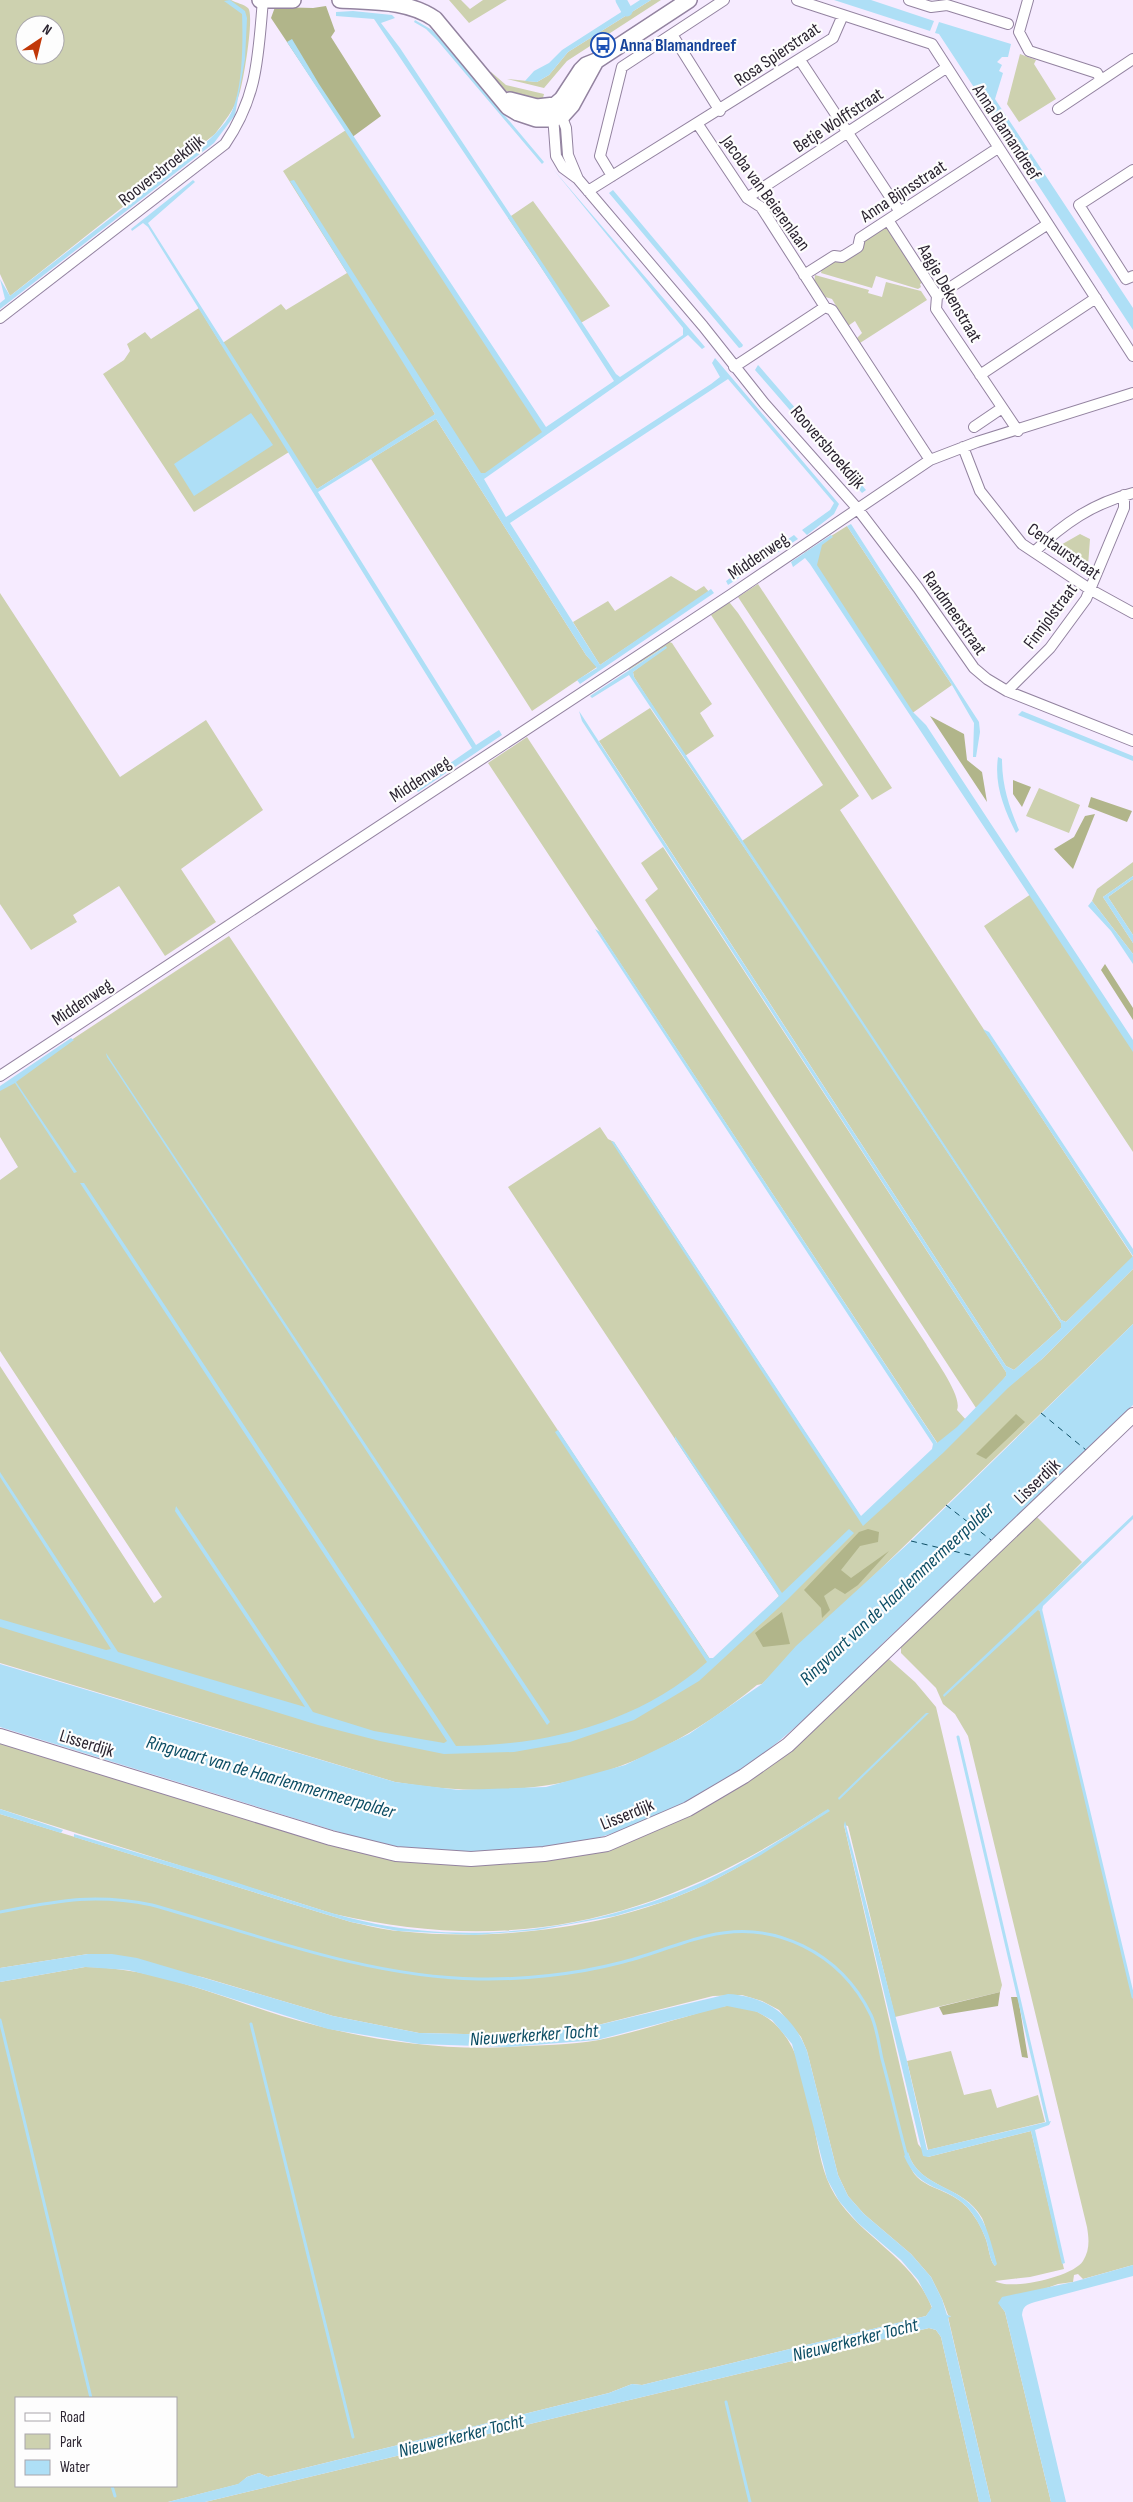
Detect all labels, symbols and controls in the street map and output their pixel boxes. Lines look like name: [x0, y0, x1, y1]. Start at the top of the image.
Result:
north arrow: [15, 15, 65, 65]
street label: Rosa Spierstraat: [731, 18, 824, 91]
text: N: [39, 21, 55, 39]
bus stop icon: Anna Blamandreef: [590, 32, 616, 58]
place label: Anna Blamandreef: [619, 35, 736, 56]
street label: Anna Blamandreef: [967, 80, 1046, 185]
street label: Betje Wolffstraat: [789, 83, 887, 157]
street label: Rooversbroekdijk: [114, 130, 208, 210]
street label: Jacoba van Beierenlaan: [716, 131, 814, 255]
street label: Anna Bijnsstraat: [856, 156, 950, 227]
street label: Aagje Dekenstraat: [913, 240, 986, 346]
street label: Rooversbroekdijk: [786, 402, 869, 493]
street label: Centaurstraat: [1023, 519, 1105, 585]
street label: Middenweg: [724, 529, 793, 584]
street label: Randmeerstraat: [918, 567, 991, 660]
street label: Finnjolstraat: [1019, 579, 1082, 653]
street label: Middenweg: [386, 752, 455, 807]
street label: Middenweg: [48, 975, 117, 1030]
street label: Lisserdijk: [1010, 1454, 1065, 1508]
water label: Ringvaart van de Haarlemmermeerpolder: [795, 1497, 999, 1690]
street label: Lisserdijk: [57, 1725, 117, 1762]
water label: Ringvaart van de Haarlemmermeerpolder: [144, 1731, 398, 1824]
street label: Lisserdijk: [597, 1794, 657, 1835]
water label: Nieuwerkerker Tocht: [469, 2019, 600, 2051]
water label: Nieuwerkerker Tocht: [790, 2313, 922, 2367]
legend: [15, 2397, 178, 2487]
text: Road: [60, 2408, 85, 2427]
water label: Nieuwerkerker Tocht: [396, 2409, 528, 2463]
text: Park: [60, 2433, 82, 2452]
text: Water: [60, 2458, 91, 2477]

